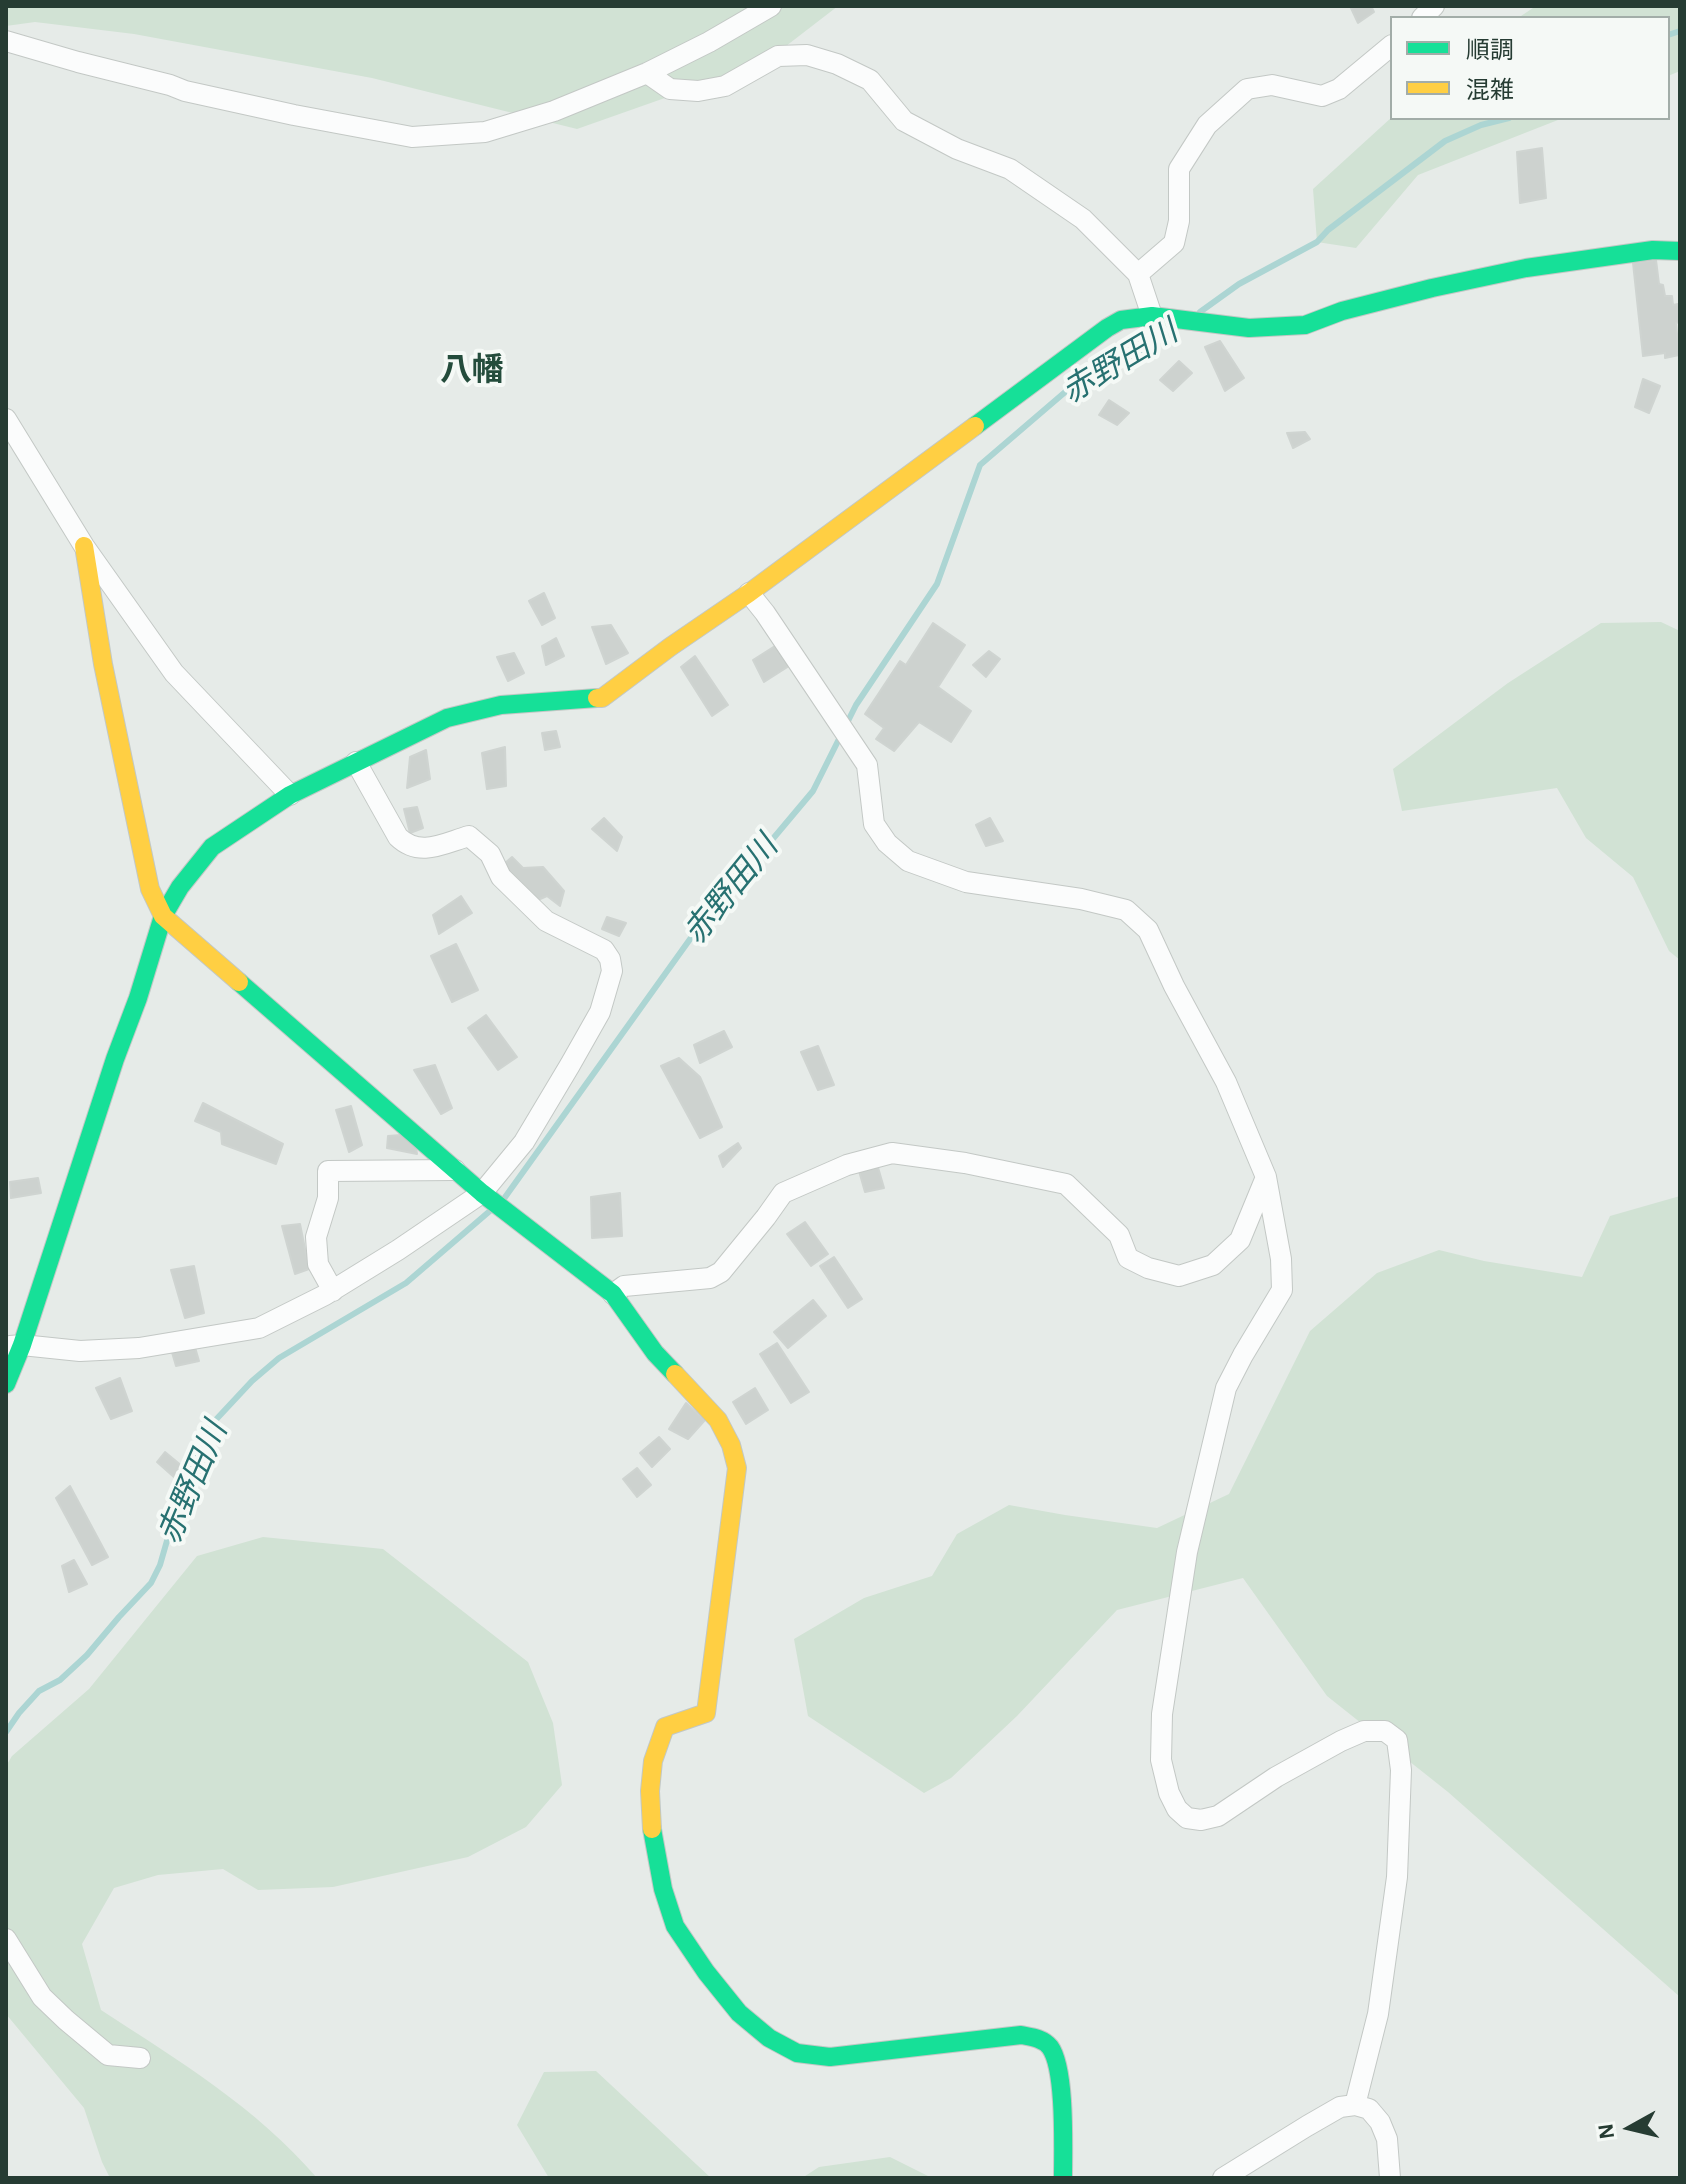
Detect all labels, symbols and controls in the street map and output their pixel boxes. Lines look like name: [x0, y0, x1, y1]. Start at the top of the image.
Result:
legend: [1390, 16, 1670, 120]
text: 順調: [1466, 39, 1514, 63]
text: 混雑: [1466, 79, 1514, 103]
water label: 赤野田川: [1055, 313, 1185, 411]
district label: 八幡: [440, 351, 504, 389]
water label: 赤野田川: [676, 828, 786, 952]
water label: 赤野田川: [150, 1417, 236, 1549]
north arrow: [1590, 2088, 1670, 2168]
text: N: [1594, 2122, 1618, 2140]

